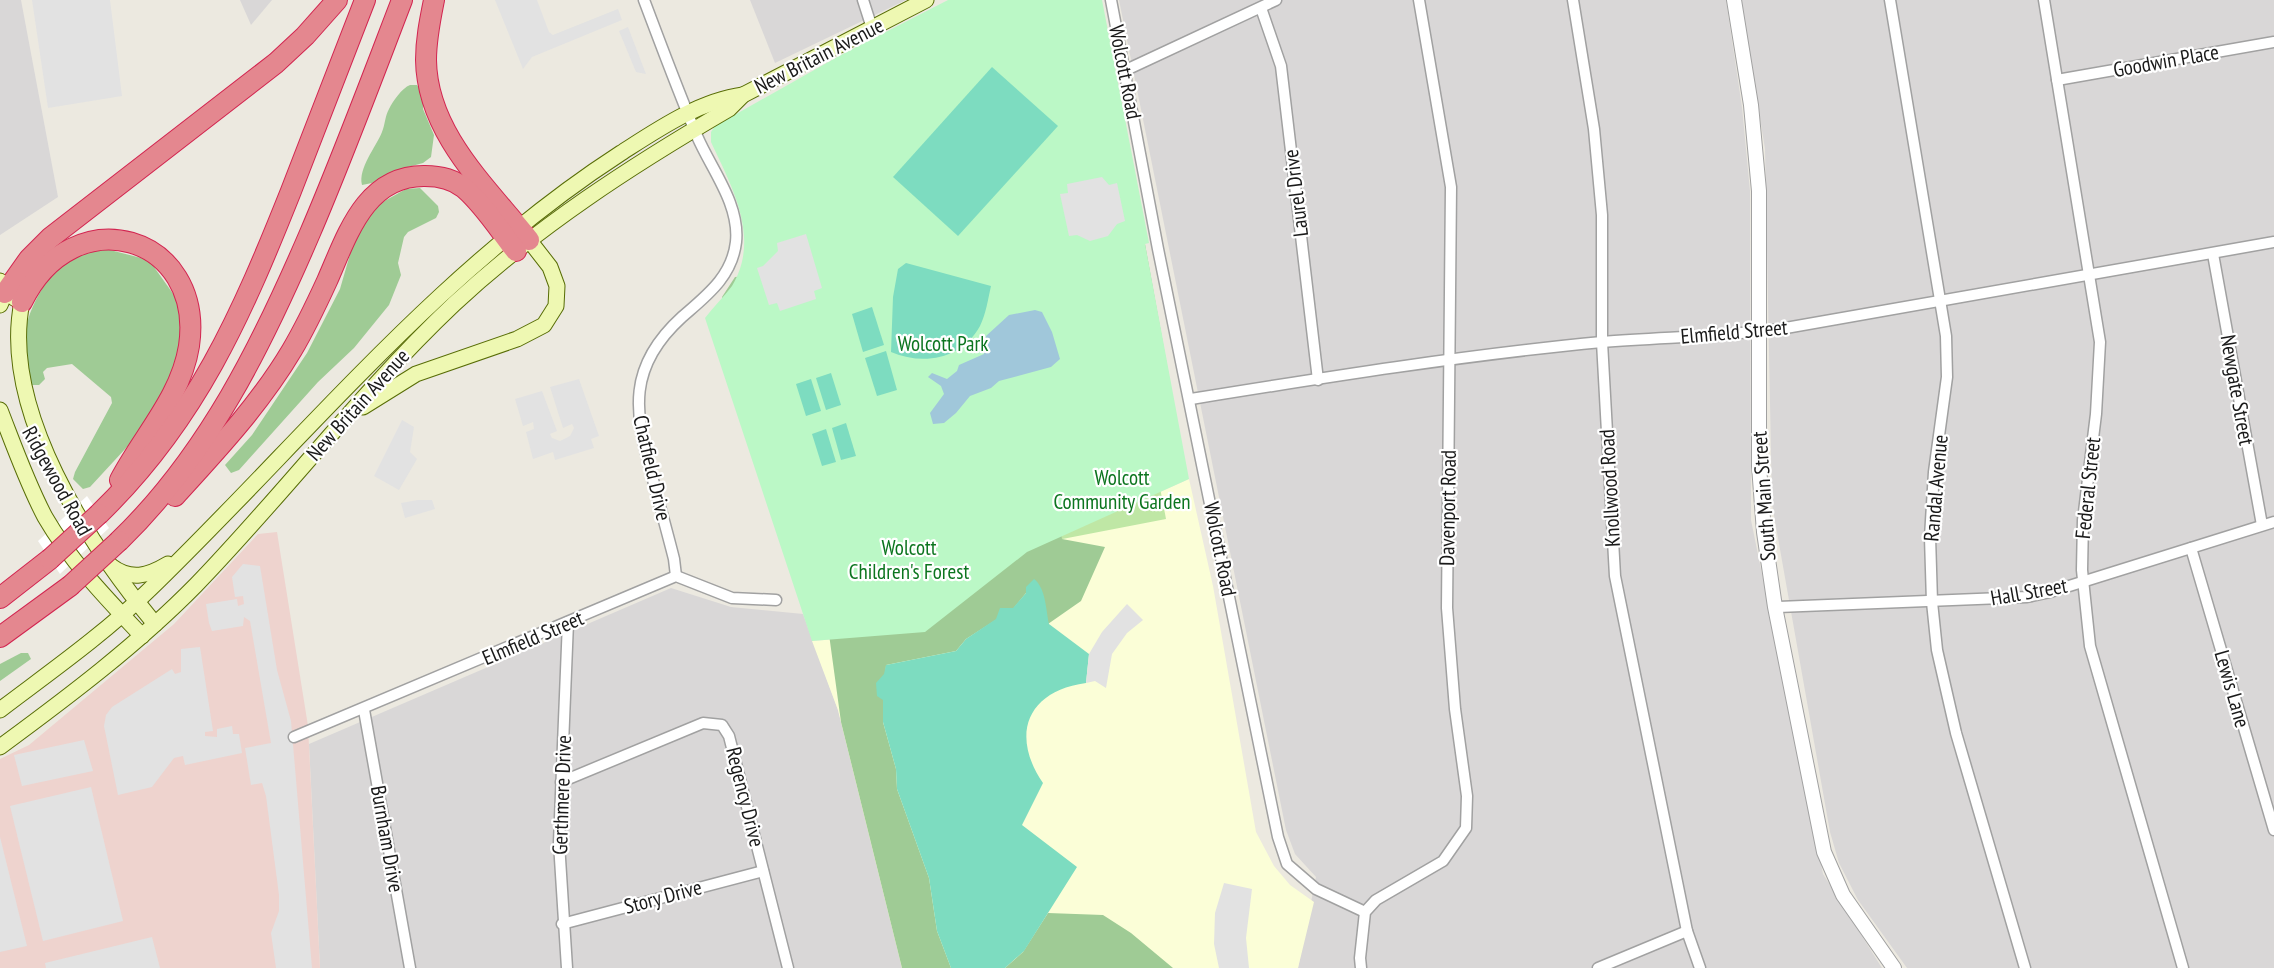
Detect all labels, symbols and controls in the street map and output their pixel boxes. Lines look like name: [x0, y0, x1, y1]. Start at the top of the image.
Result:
street label: New Britain Avenue: [750, 11, 888, 100]
street label: Wolcott Road: [1103, 23, 1148, 121]
street label: Goodwin Place: [2111, 38, 2221, 83]
street label: Laurel Drive: [1277, 148, 1314, 238]
street label: Elmfield Street: [1679, 313, 1789, 350]
park label: Wolcott Park: [898, 330, 988, 357]
street label: Newgate Street: [2215, 333, 2261, 447]
street label: New Britain Avenue: [300, 343, 415, 466]
street label: Chatfield Drive: [627, 412, 678, 523]
street label: Ridgewood Road: [16, 421, 99, 540]
street label: Knollwood Road: [1593, 429, 1626, 548]
street label: South Main Street: [1745, 430, 1782, 562]
street label: Randal Avenue: [1917, 433, 1954, 542]
street label: Federal Street: [2069, 436, 2106, 540]
street label: Davenport Road: [1433, 450, 1462, 566]
park label: Wolcott Community Garden: [1053, 464, 1191, 515]
street label: Wolcott Road: [1198, 500, 1243, 598]
park label: Wolcott Children's Forest: [849, 534, 969, 585]
street label: Hall Street: [1988, 571, 2070, 612]
street label: Elmfield Street: [478, 604, 588, 671]
street label: Lewis Lane: [2209, 647, 2256, 731]
street label: Gerthmere Drive: [546, 735, 577, 855]
street label: Regency Drive: [720, 744, 771, 850]
street label: Burnham Drive: [365, 783, 410, 894]
street label: Story Drive: [621, 873, 705, 920]

